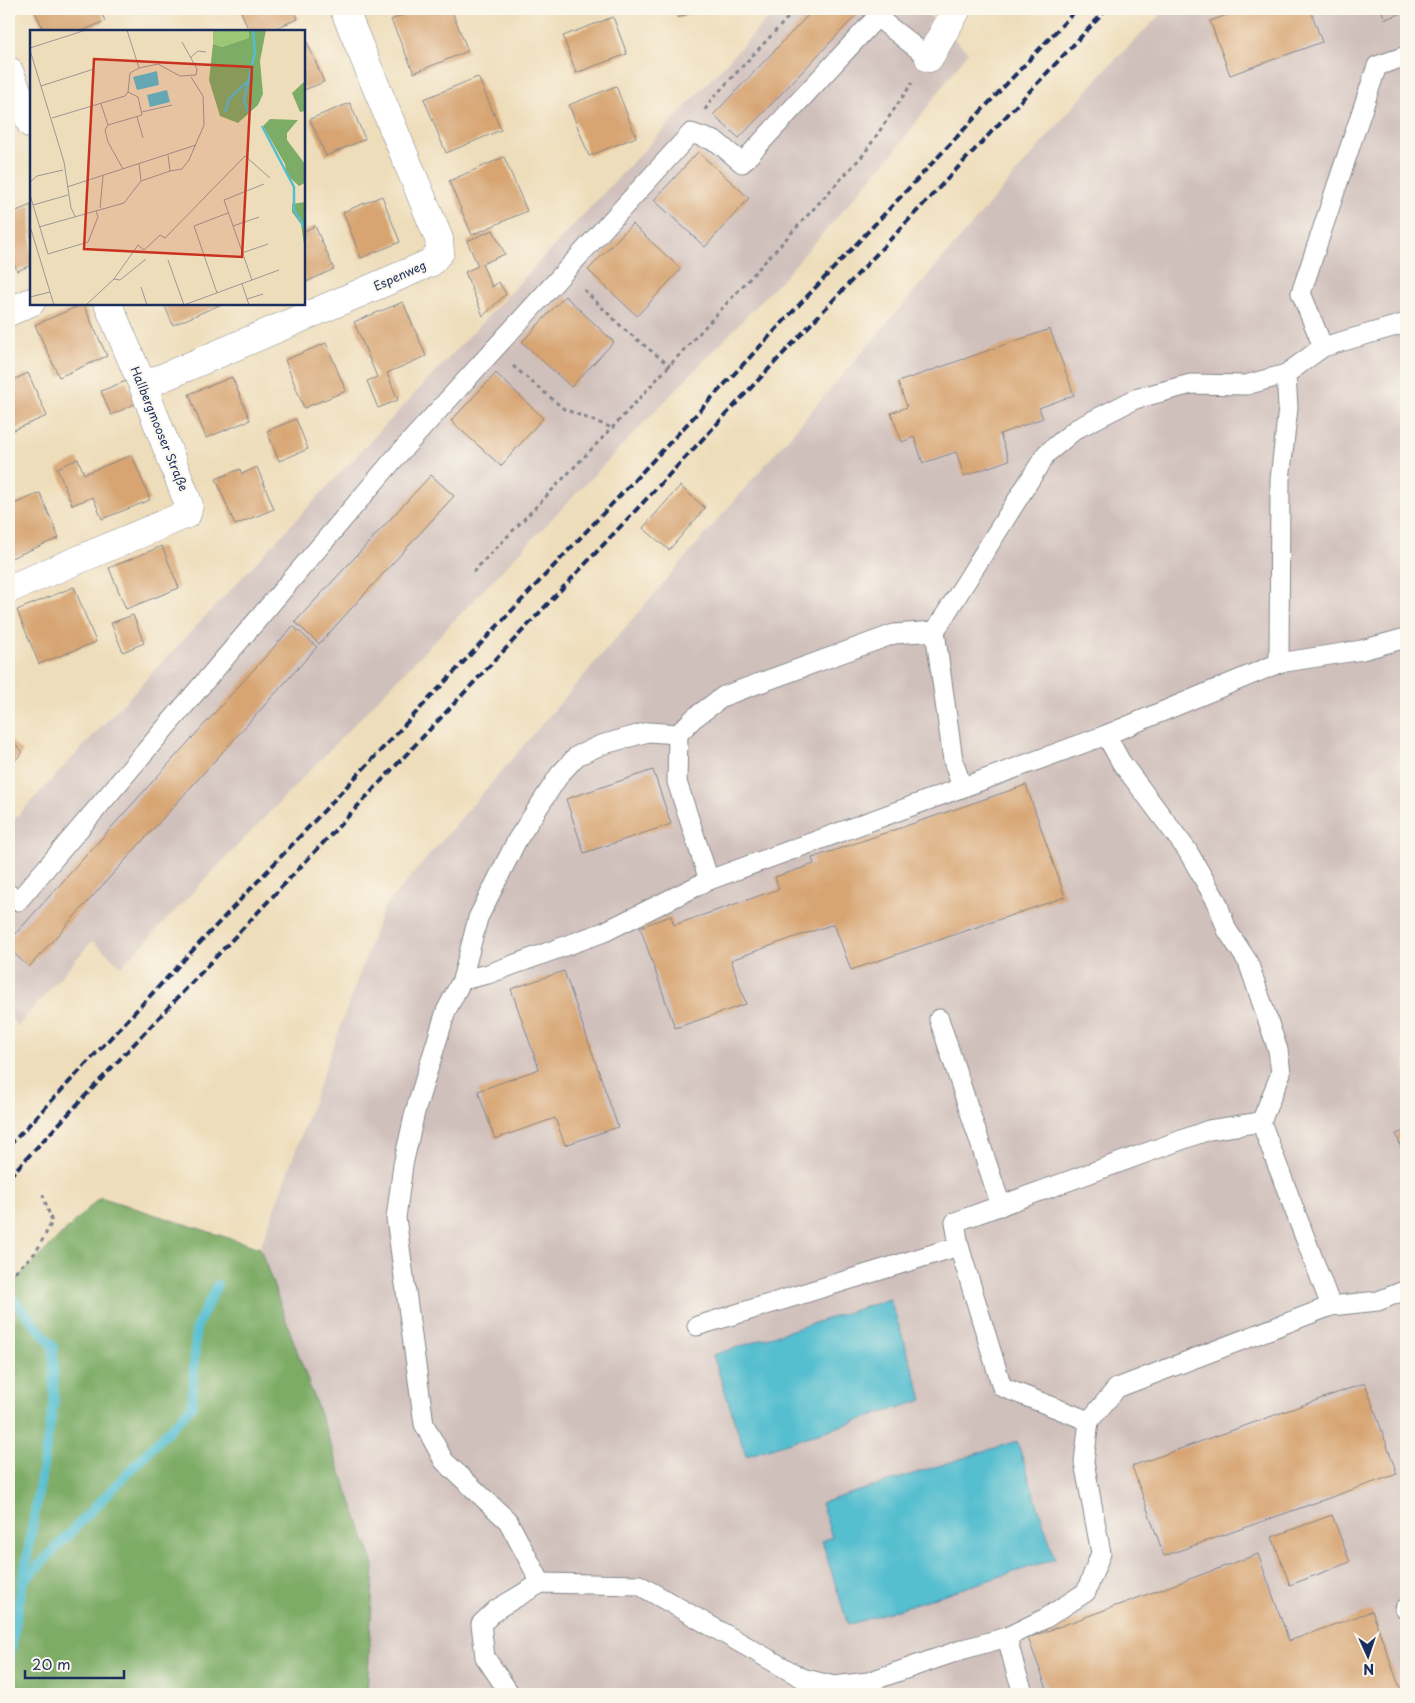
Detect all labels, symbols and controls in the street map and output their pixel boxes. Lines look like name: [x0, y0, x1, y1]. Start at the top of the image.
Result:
inset map: [30, 30, 305, 305]
street label: Espenweg: [370, 255, 429, 295]
street label: Hallbergmooser Straße: [127, 363, 193, 494]
north arrow: [1342, 1630, 1392, 1680]
scale bar: [25, 1648, 124, 1680]
text: 20 m: [32, 1652, 71, 1675]
text: N: [1363, 1659, 1375, 1680]

